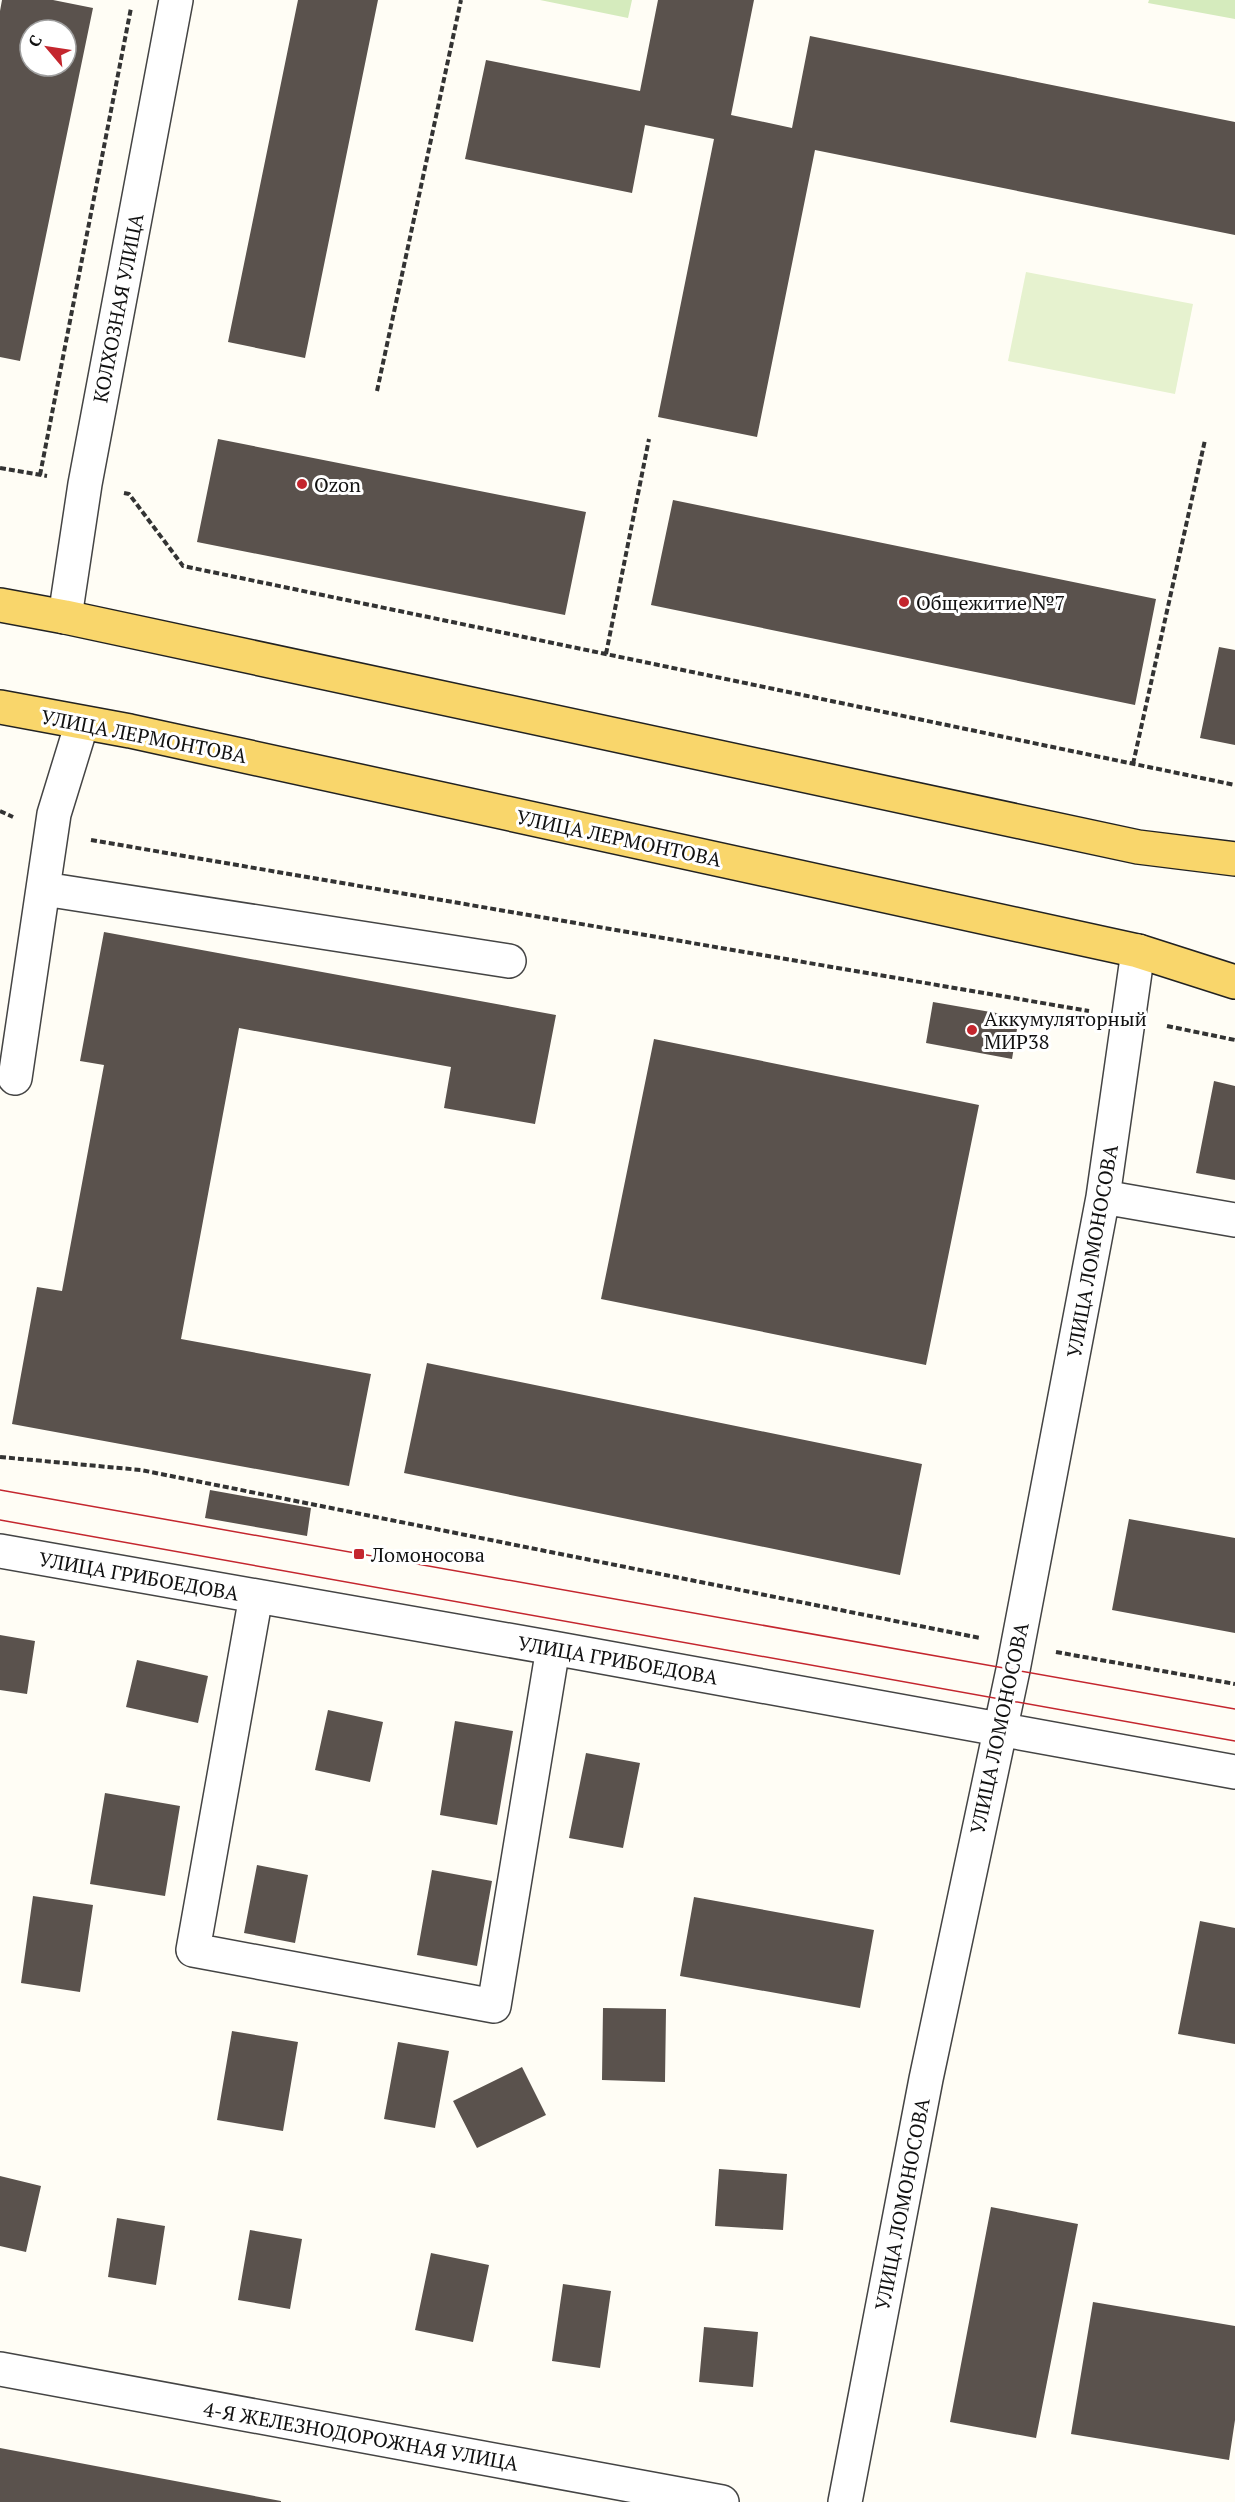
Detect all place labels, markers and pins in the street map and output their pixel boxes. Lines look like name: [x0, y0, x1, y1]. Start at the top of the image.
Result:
place label: Ozon: [314, 471, 361, 498]
marker: Ozon: [295, 477, 309, 491]
place label: Общежитие №7: [916, 589, 1065, 616]
marker: Общежитие №7: [897, 595, 911, 609]
place label: Аккумуляторный МИР38: [984, 1005, 1147, 1055]
marker: Аккумуляторный МИР38: [965, 1023, 979, 1037]
place label: Ломоносова: [370, 1541, 485, 1568]
marker: Ломоносова: [352, 1547, 366, 1561]

